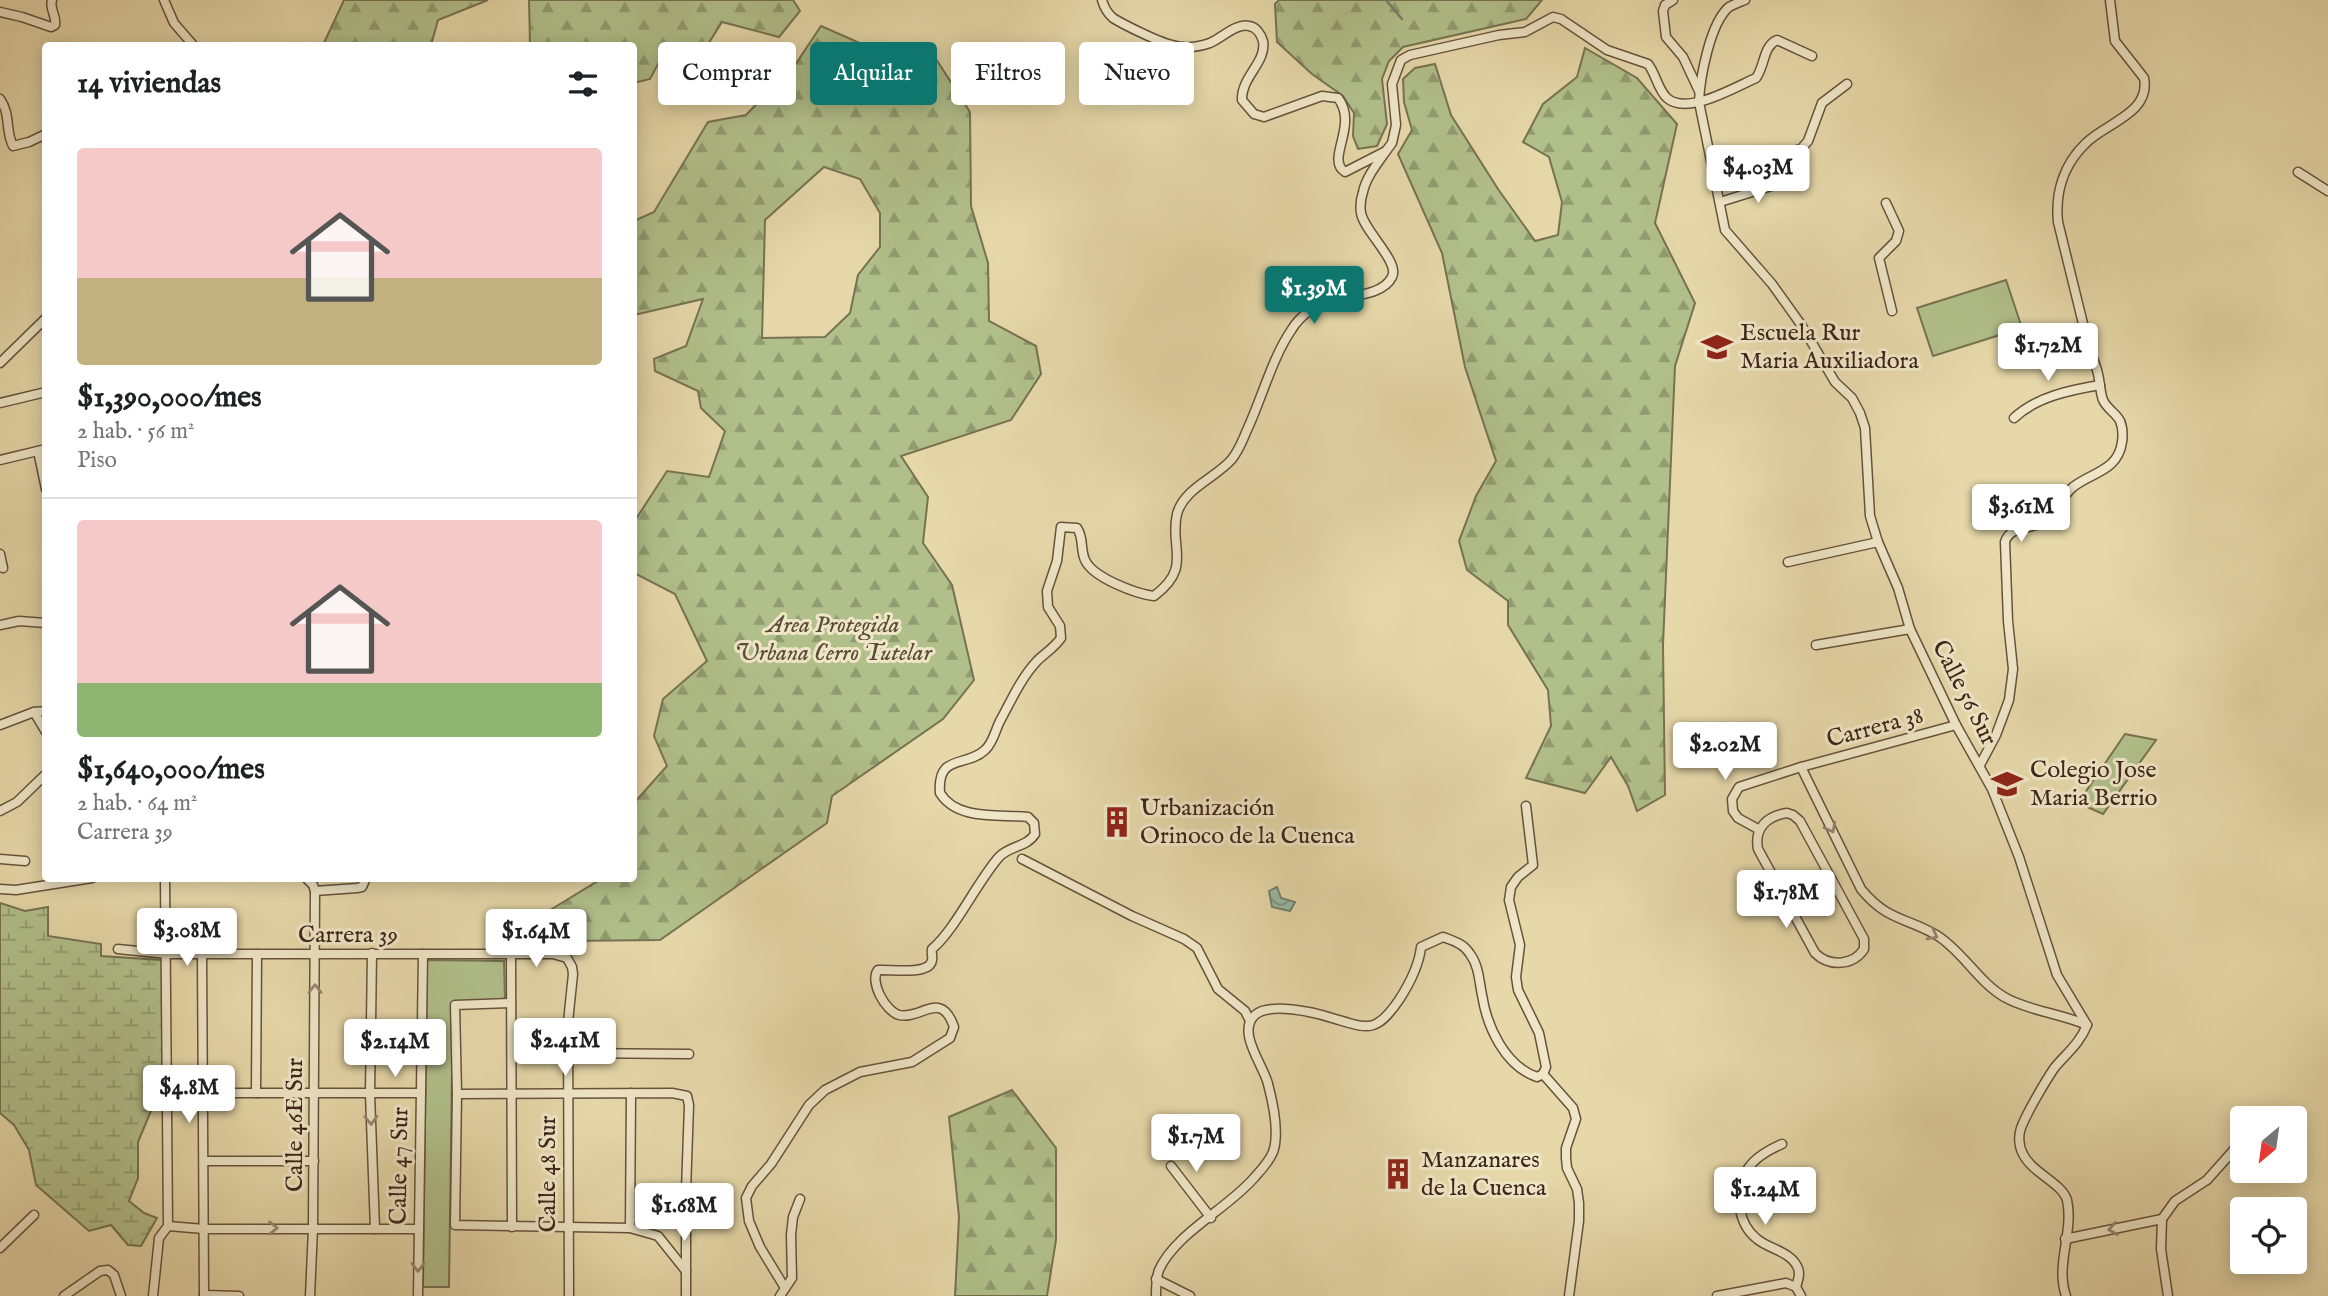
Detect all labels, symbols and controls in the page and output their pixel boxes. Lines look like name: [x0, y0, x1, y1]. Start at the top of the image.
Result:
chip: Comprar: [658, 42, 796, 105]
chip: Alquilar: [810, 42, 937, 105]
chip: Filtros: [951, 42, 1065, 105]
chip: Nuevo: [1079, 42, 1194, 105]
text: 14 viviendas: [77, 65, 221, 103]
icon: filters: [564, 65, 602, 103]
pin: $4.03M: [1701, 146, 1815, 205]
text: $4.03M: [1723, 153, 1793, 182]
icon: home: [277, 194, 403, 320]
pin: $1.39M: [1257, 266, 1371, 326]
text: $1.39M: [1281, 274, 1347, 303]
place label: Escuela Rur Maria Auxiliadora: [1740, 318, 1919, 377]
pin: $1.72M: [1991, 324, 2105, 383]
school or university icon: Escuela Rur Maria Auxiliadora: [1700, 330, 1734, 364]
text: $1.72M: [2014, 331, 2082, 360]
text: $1,390,000/mes: [77, 379, 262, 417]
text: 2 hab. · 56 m²: [77, 417, 195, 446]
text: Piso: [77, 446, 117, 475]
pin: $3.61M: [1964, 484, 2078, 544]
text: $3.61M: [1988, 492, 2054, 521]
icon: home: [277, 566, 403, 692]
park label: Area Protegida Urbana Cerro Tutelar: [734, 610, 933, 669]
street label: Calle 56 Sur: [1924, 635, 2004, 751]
street label: Carrera 38: [1823, 700, 1927, 756]
pin: $2.02M: [1668, 722, 1782, 782]
text: $2.02M: [1689, 730, 1761, 759]
text: $1,640,000/mes: [77, 751, 265, 789]
place label: Colegio Jose Maria Berrio: [2030, 755, 2158, 814]
school or university icon: Colegio Jose Maria Berrio: [1990, 767, 2024, 801]
text: 2 hab. · 64 m²: [77, 789, 198, 818]
place label: Urbanización Orinoco de la Cuenca: [1140, 793, 1355, 852]
building icon: Urbanización Orinoco de la Cuenca: [1100, 805, 1134, 839]
text: Carrera 39: [77, 818, 173, 847]
one-way arrow: [1823, 821, 1837, 833]
pin: $1.78M: [1729, 870, 1843, 930]
text: $1.78M: [1753, 878, 1819, 907]
pin: $3.08M: [130, 908, 244, 968]
pin: $1.64M: [479, 909, 593, 969]
text: $3.08M: [153, 916, 221, 945]
text: $1.64M: [502, 917, 570, 946]
street label: Carrera 39: [298, 920, 398, 951]
one-way arrow: [1926, 927, 1938, 940]
one-way arrow: [307, 983, 323, 993]
pin: $2.41M: [508, 1018, 622, 1078]
pin: $2.14M: [338, 1020, 452, 1079]
text: $2.41M: [530, 1026, 600, 1055]
text: $2.14M: [360, 1027, 430, 1056]
street label: Calle 46E Sur: [280, 1058, 311, 1192]
pin: $4.8M: [140, 1066, 238, 1125]
text: $4.8M: [159, 1073, 219, 1102]
north arrow: [2230, 1106, 2306, 1183]
map controls: [2230, 1106, 2307, 1274]
street label: Calle 47 Sur: [383, 1107, 417, 1225]
one-way arrow: [363, 1114, 378, 1125]
pin: $1.7M: [1147, 1114, 1245, 1174]
street label: Calle 48 Sur: [533, 1115, 564, 1232]
text: $1.7M: [1167, 1122, 1225, 1151]
place label: Manzanares de la Cuenca: [1421, 1145, 1547, 1204]
building icon: Manzanares de la Cuenca: [1381, 1157, 1415, 1191]
pin: $1.24M: [1708, 1168, 1822, 1227]
text: $1.24M: [1730, 1175, 1800, 1204]
pin: $1.68M: [627, 1184, 741, 1243]
text: $1.68M: [651, 1191, 717, 1220]
button: locate: [2230, 1197, 2307, 1274]
one-way arrow: [268, 1220, 278, 1236]
one-way arrow: [2107, 1221, 2119, 1236]
one-way arrow: [410, 1262, 426, 1273]

